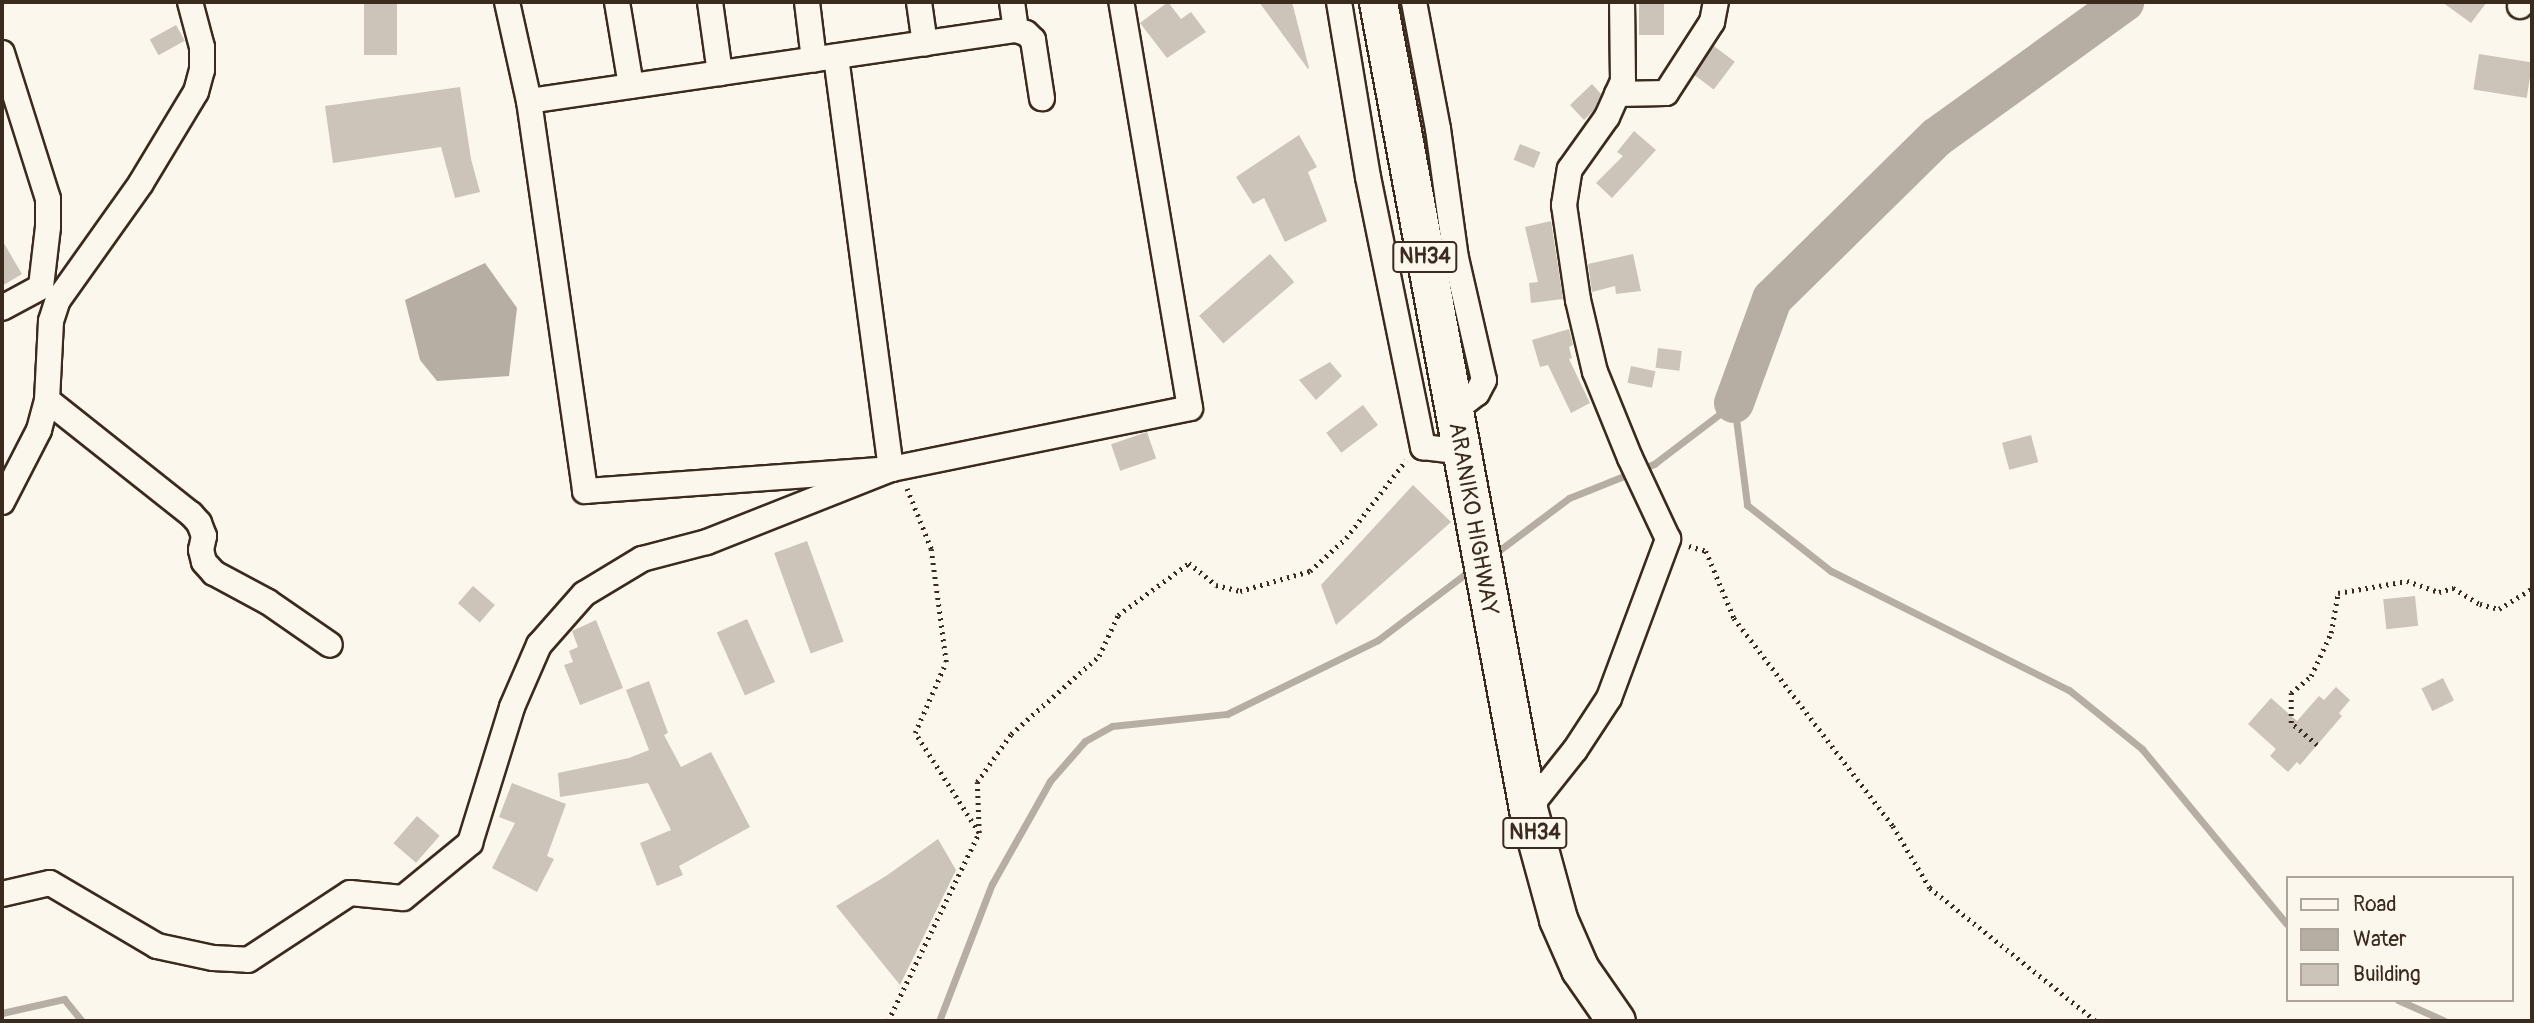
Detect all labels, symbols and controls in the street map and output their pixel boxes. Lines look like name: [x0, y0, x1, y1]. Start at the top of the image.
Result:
road number: NH34: [1392, 240, 1458, 274]
street label: ARANIKO HIGHWAY: [1442, 420, 1504, 618]
road number: NH34: [1502, 816, 1568, 850]
legend: [2286, 876, 2513, 1002]
text: Road: [2353, 891, 2397, 918]
text: Water: [2353, 926, 2406, 953]
text: Building: [2353, 961, 2420, 988]

